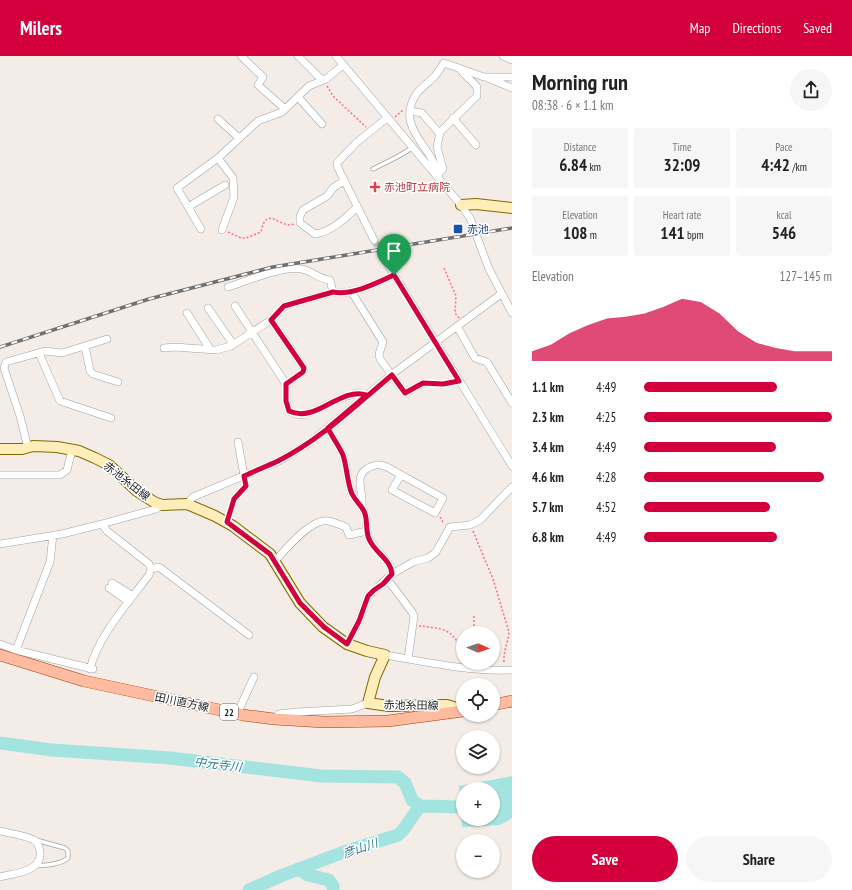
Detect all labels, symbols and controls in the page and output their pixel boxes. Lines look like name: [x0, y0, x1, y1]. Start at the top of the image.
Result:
text: Milers: [20, 16, 62, 40]
text: Map: [690, 19, 710, 37]
text: Directions: [732, 19, 781, 37]
text: Saved: [803, 19, 832, 37]
text: Morning run: [532, 68, 628, 96]
button: share: [790, 69, 832, 111]
text: 08:38 · 6 × 1.1 km: [532, 97, 613, 114]
text: Distance: [564, 140, 596, 154]
text: Time: [672, 140, 692, 154]
text: Pace: [775, 140, 793, 154]
text: 6.84: [559, 154, 587, 176]
text: 32:09: [664, 154, 700, 176]
text: 4:42: [761, 154, 790, 176]
text: km: [587, 160, 601, 174]
text: /km: [790, 160, 807, 174]
place label: 赤池町立病院: [384, 180, 450, 194]
marker: 赤池町立病院: [369, 181, 381, 193]
text: Elevation: [562, 208, 598, 222]
text: Heart rate: [663, 208, 701, 222]
text: kcal: [776, 208, 792, 222]
place label: 赤池: [467, 222, 489, 236]
text: 108: [563, 222, 587, 244]
text: 141: [660, 222, 685, 244]
text: 546: [772, 222, 796, 244]
marker: 赤池: [452, 223, 464, 235]
text: m: [587, 228, 597, 242]
text: bpm: [685, 228, 704, 242]
pin: [377, 234, 411, 275]
icon: arrive: [383, 240, 405, 262]
text: Elevation: [532, 268, 574, 285]
text: 127–145 m: [779, 268, 832, 285]
text: 1.1 km: [532, 379, 564, 396]
text: 4:49: [596, 379, 616, 396]
text: 2.3 km: [532, 409, 564, 426]
text: 4:25: [596, 409, 616, 426]
text: 3.4 km: [532, 439, 564, 456]
text: 4:49: [596, 439, 616, 456]
street label: 赤池糸田線: [101, 459, 153, 503]
text: 4.6 km: [532, 469, 564, 486]
text: 4:28: [596, 469, 616, 486]
text: 5.7 km: [532, 499, 563, 516]
text: 4:52: [596, 499, 616, 516]
text: 6.8 km: [532, 529, 564, 546]
text: 4:49: [596, 529, 616, 546]
north arrow: [456, 626, 500, 670]
map controls: [456, 626, 500, 878]
button: locate: [456, 678, 500, 722]
street label: 田川直方線: [154, 689, 210, 715]
street label: 赤池糸田線: [383, 698, 439, 712]
road number: 22: [220, 704, 238, 720]
button: layers: [456, 730, 500, 774]
water label: 中元寺川: [193, 754, 245, 775]
button: +: [456, 782, 500, 826]
water label: 彦山川: [341, 834, 381, 861]
button: −: [456, 834, 500, 878]
button: Save: [532, 836, 678, 882]
button: Share: [686, 836, 832, 882]

